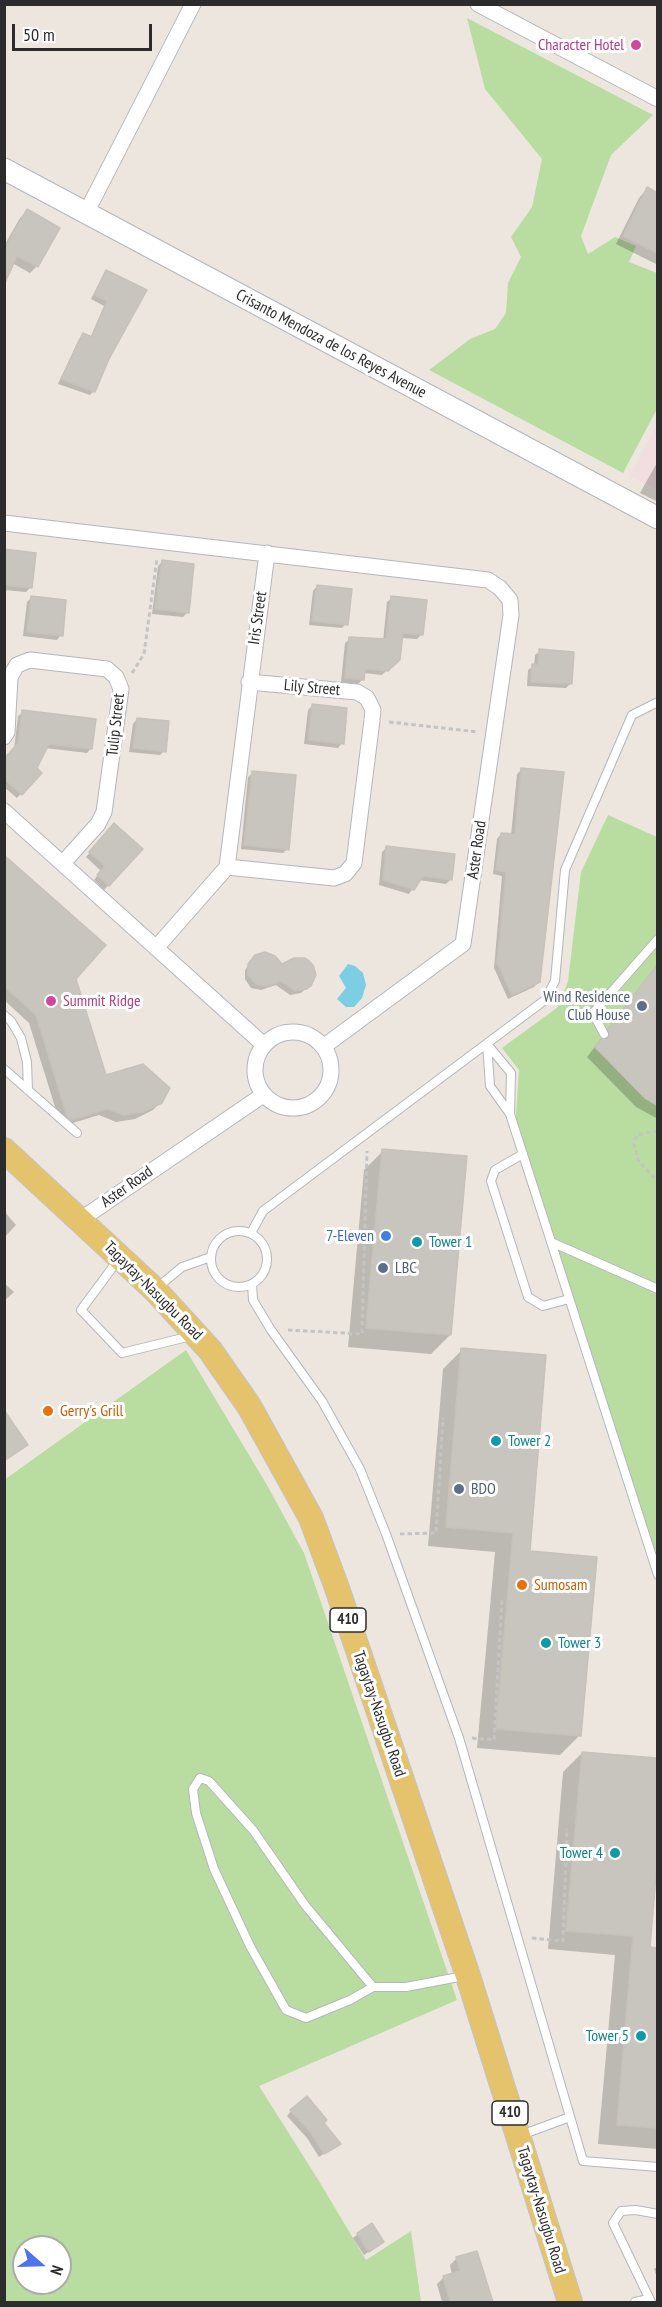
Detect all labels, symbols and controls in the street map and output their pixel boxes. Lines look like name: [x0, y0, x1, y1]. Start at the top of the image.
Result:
scale bar: [15, 12, 154, 50]
text: 50 m: [23, 23, 55, 46]
place label: Character Hotel: [538, 35, 624, 55]
marker: Character Hotel: [629, 38, 643, 52]
street label: Crisanto Mendoza de los Reyes Avenue: [232, 286, 430, 402]
street label: Iris Street: [245, 590, 271, 646]
street label: Lily Street: [283, 676, 341, 700]
street label: Tulip Street: [103, 692, 129, 758]
street label: Aster Road: [463, 819, 491, 881]
place label: Wind Residence Club House: [543, 987, 630, 1025]
place label: Summit Ridge: [63, 991, 140, 1011]
marker: Summit Ridge: [44, 994, 58, 1008]
marker: Wind Residence Club House: [635, 999, 649, 1013]
street label: Aster Road: [97, 1162, 157, 1212]
place label: 7-Eleven: [326, 1226, 374, 1246]
marker: 7-Eleven: [379, 1229, 393, 1243]
place label: Tower 1: [429, 1232, 472, 1252]
marker: Tower 1: [410, 1235, 424, 1249]
street label: Tagaytay-Nasugbu Road: [100, 1238, 206, 1344]
place label: LBC: [395, 1258, 417, 1278]
marker: LBC: [376, 1261, 390, 1275]
place label: Gerry's Grill: [60, 1401, 123, 1421]
marker: Gerry's Grill: [41, 1404, 55, 1418]
place label: Tower 2: [508, 1431, 551, 1451]
marker: Tower 2: [489, 1434, 503, 1448]
place label: BDO: [471, 1479, 496, 1499]
marker: BDO: [452, 1482, 466, 1496]
place label: Sumosam: [534, 1575, 587, 1595]
marker: Sumosam: [515, 1578, 529, 1592]
road number: 410: [330, 1608, 366, 1632]
place label: Tower 3: [558, 1633, 601, 1653]
marker: Tower 3: [539, 1636, 553, 1650]
street label: Tagaytay-Nasugbu Road: [348, 1649, 410, 1779]
place label: Tower 4: [560, 1843, 603, 1863]
marker: Tower 4: [608, 1846, 622, 1860]
place label: Tower 5: [586, 2026, 629, 2046]
marker: Tower 5: [634, 2029, 648, 2043]
road number: 410: [492, 2101, 528, 2125]
street label: Tagaytay-Nasugbu Road: [513, 2144, 569, 2276]
north arrow: [12, 2235, 72, 2295]
text: N: [46, 2263, 68, 2278]

